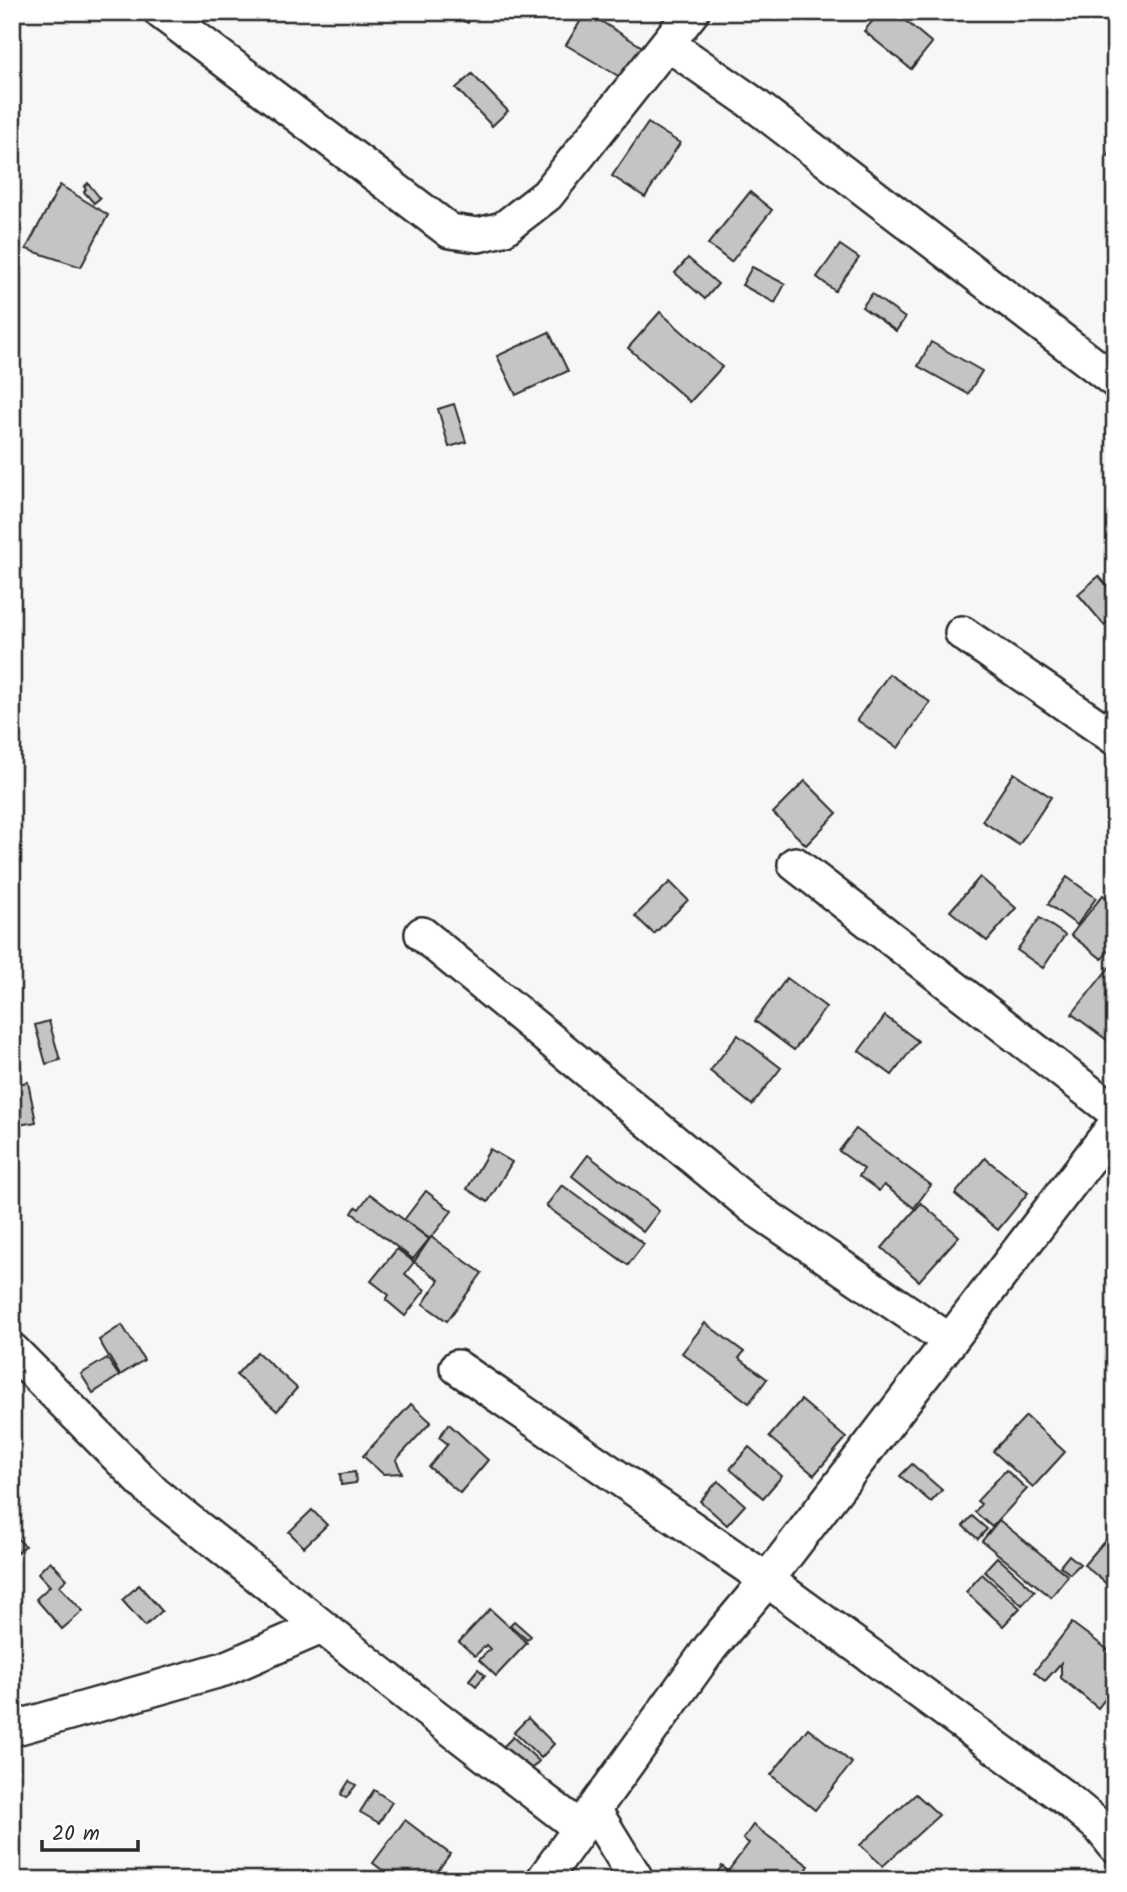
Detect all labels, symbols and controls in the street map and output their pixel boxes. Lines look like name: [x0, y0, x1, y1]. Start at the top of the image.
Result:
scale bar: [42, 1808, 138, 1852]
text: 20 m: [52, 1818, 100, 1851]

